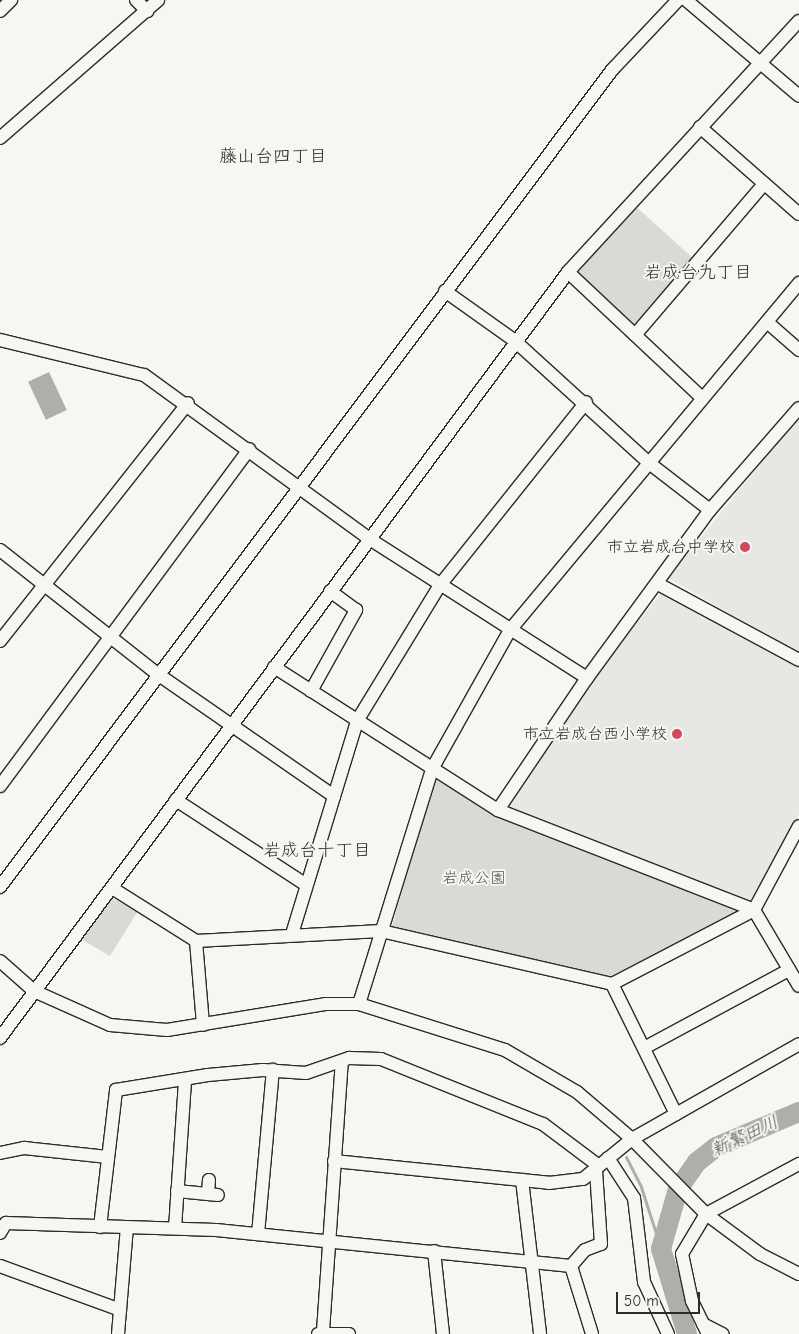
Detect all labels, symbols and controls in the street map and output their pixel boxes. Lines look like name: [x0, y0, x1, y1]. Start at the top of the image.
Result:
district label: 藤山台四丁目: [219, 146, 327, 168]
district label: 岩成台九丁目: [644, 262, 752, 284]
place label: 市立岩成台中学校: [607, 537, 735, 557]
marker: 市立岩成台中学校: [739, 541, 751, 553]
place label: 市立岩成台西小学校: [523, 724, 667, 744]
marker: 市立岩成台西小学校: [671, 728, 683, 740]
district label: 岩成台十丁目: [263, 840, 371, 862]
park label: 岩成公園: [442, 868, 506, 888]
water label: 新繁田川: [708, 1112, 782, 1162]
scale bar: [619, 1282, 703, 1314]
text: 50 m: [624, 1292, 659, 1310]

